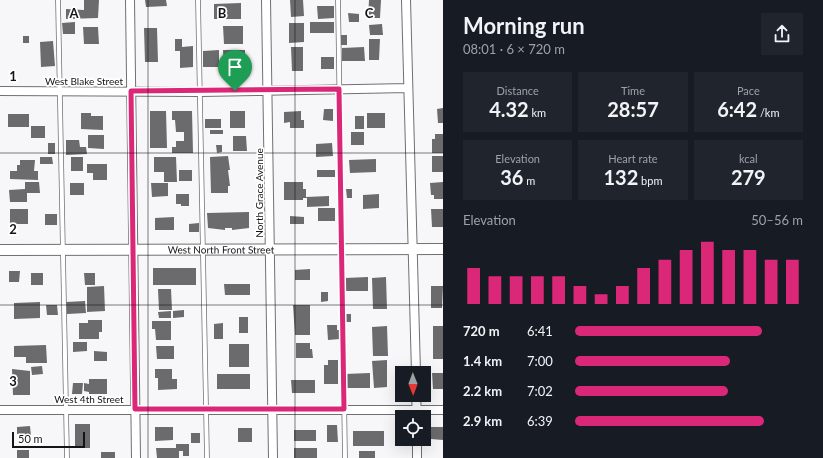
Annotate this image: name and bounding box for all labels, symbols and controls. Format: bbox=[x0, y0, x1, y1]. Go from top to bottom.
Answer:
text: A bbox=[68, 5, 79, 21]
text: B bbox=[218, 5, 227, 21]
text: C bbox=[365, 5, 374, 21]
text: Morning run bbox=[463, 12, 585, 39]
button: share bbox=[761, 13, 803, 55]
text: 08:01 · 6 × 720 m bbox=[463, 41, 565, 57]
pin bbox=[218, 50, 252, 91]
icon: arrive bbox=[224, 56, 246, 78]
text: 1 bbox=[9, 68, 17, 84]
street label: West Blake Street bbox=[45, 75, 124, 87]
text: Distance bbox=[497, 84, 539, 97]
text: Time bbox=[621, 84, 645, 97]
text: Pace bbox=[737, 84, 760, 97]
text: 4.32 bbox=[489, 97, 529, 121]
text: 28:57 bbox=[607, 97, 659, 121]
text: 6:42 bbox=[717, 97, 757, 121]
text: km bbox=[529, 106, 546, 119]
text: /km bbox=[757, 106, 780, 119]
street label: North Grace Avenue bbox=[253, 148, 265, 238]
text: Elevation bbox=[495, 152, 540, 165]
text: Heart rate bbox=[608, 152, 658, 165]
text: kcal bbox=[739, 152, 758, 165]
text: 36 bbox=[500, 165, 523, 189]
text: 132 bbox=[603, 165, 638, 189]
text: 279 bbox=[731, 165, 766, 189]
text: m bbox=[523, 174, 535, 187]
text: bpm bbox=[638, 174, 663, 187]
text: Elevation bbox=[463, 212, 516, 228]
text: 50–56 m bbox=[751, 212, 803, 228]
text: 2 bbox=[9, 221, 17, 237]
street label: West North Front Street bbox=[168, 243, 275, 256]
text: 720 m bbox=[463, 323, 500, 339]
text: 6:41 bbox=[527, 323, 553, 339]
text: 1.4 km bbox=[463, 353, 502, 369]
text: 7:00 bbox=[527, 353, 553, 369]
north arrow bbox=[395, 366, 431, 402]
map controls bbox=[395, 366, 431, 446]
text: 3 bbox=[9, 373, 17, 389]
text: 2.2 km bbox=[463, 383, 502, 399]
text: 7:02 bbox=[527, 383, 553, 399]
street label: West 4th Street bbox=[54, 393, 124, 405]
button: locate bbox=[395, 410, 431, 446]
text: 2.9 km bbox=[463, 413, 502, 429]
text: 6:39 bbox=[527, 413, 553, 429]
scale bar bbox=[12, 430, 85, 449]
text: 50 m bbox=[18, 432, 43, 445]

